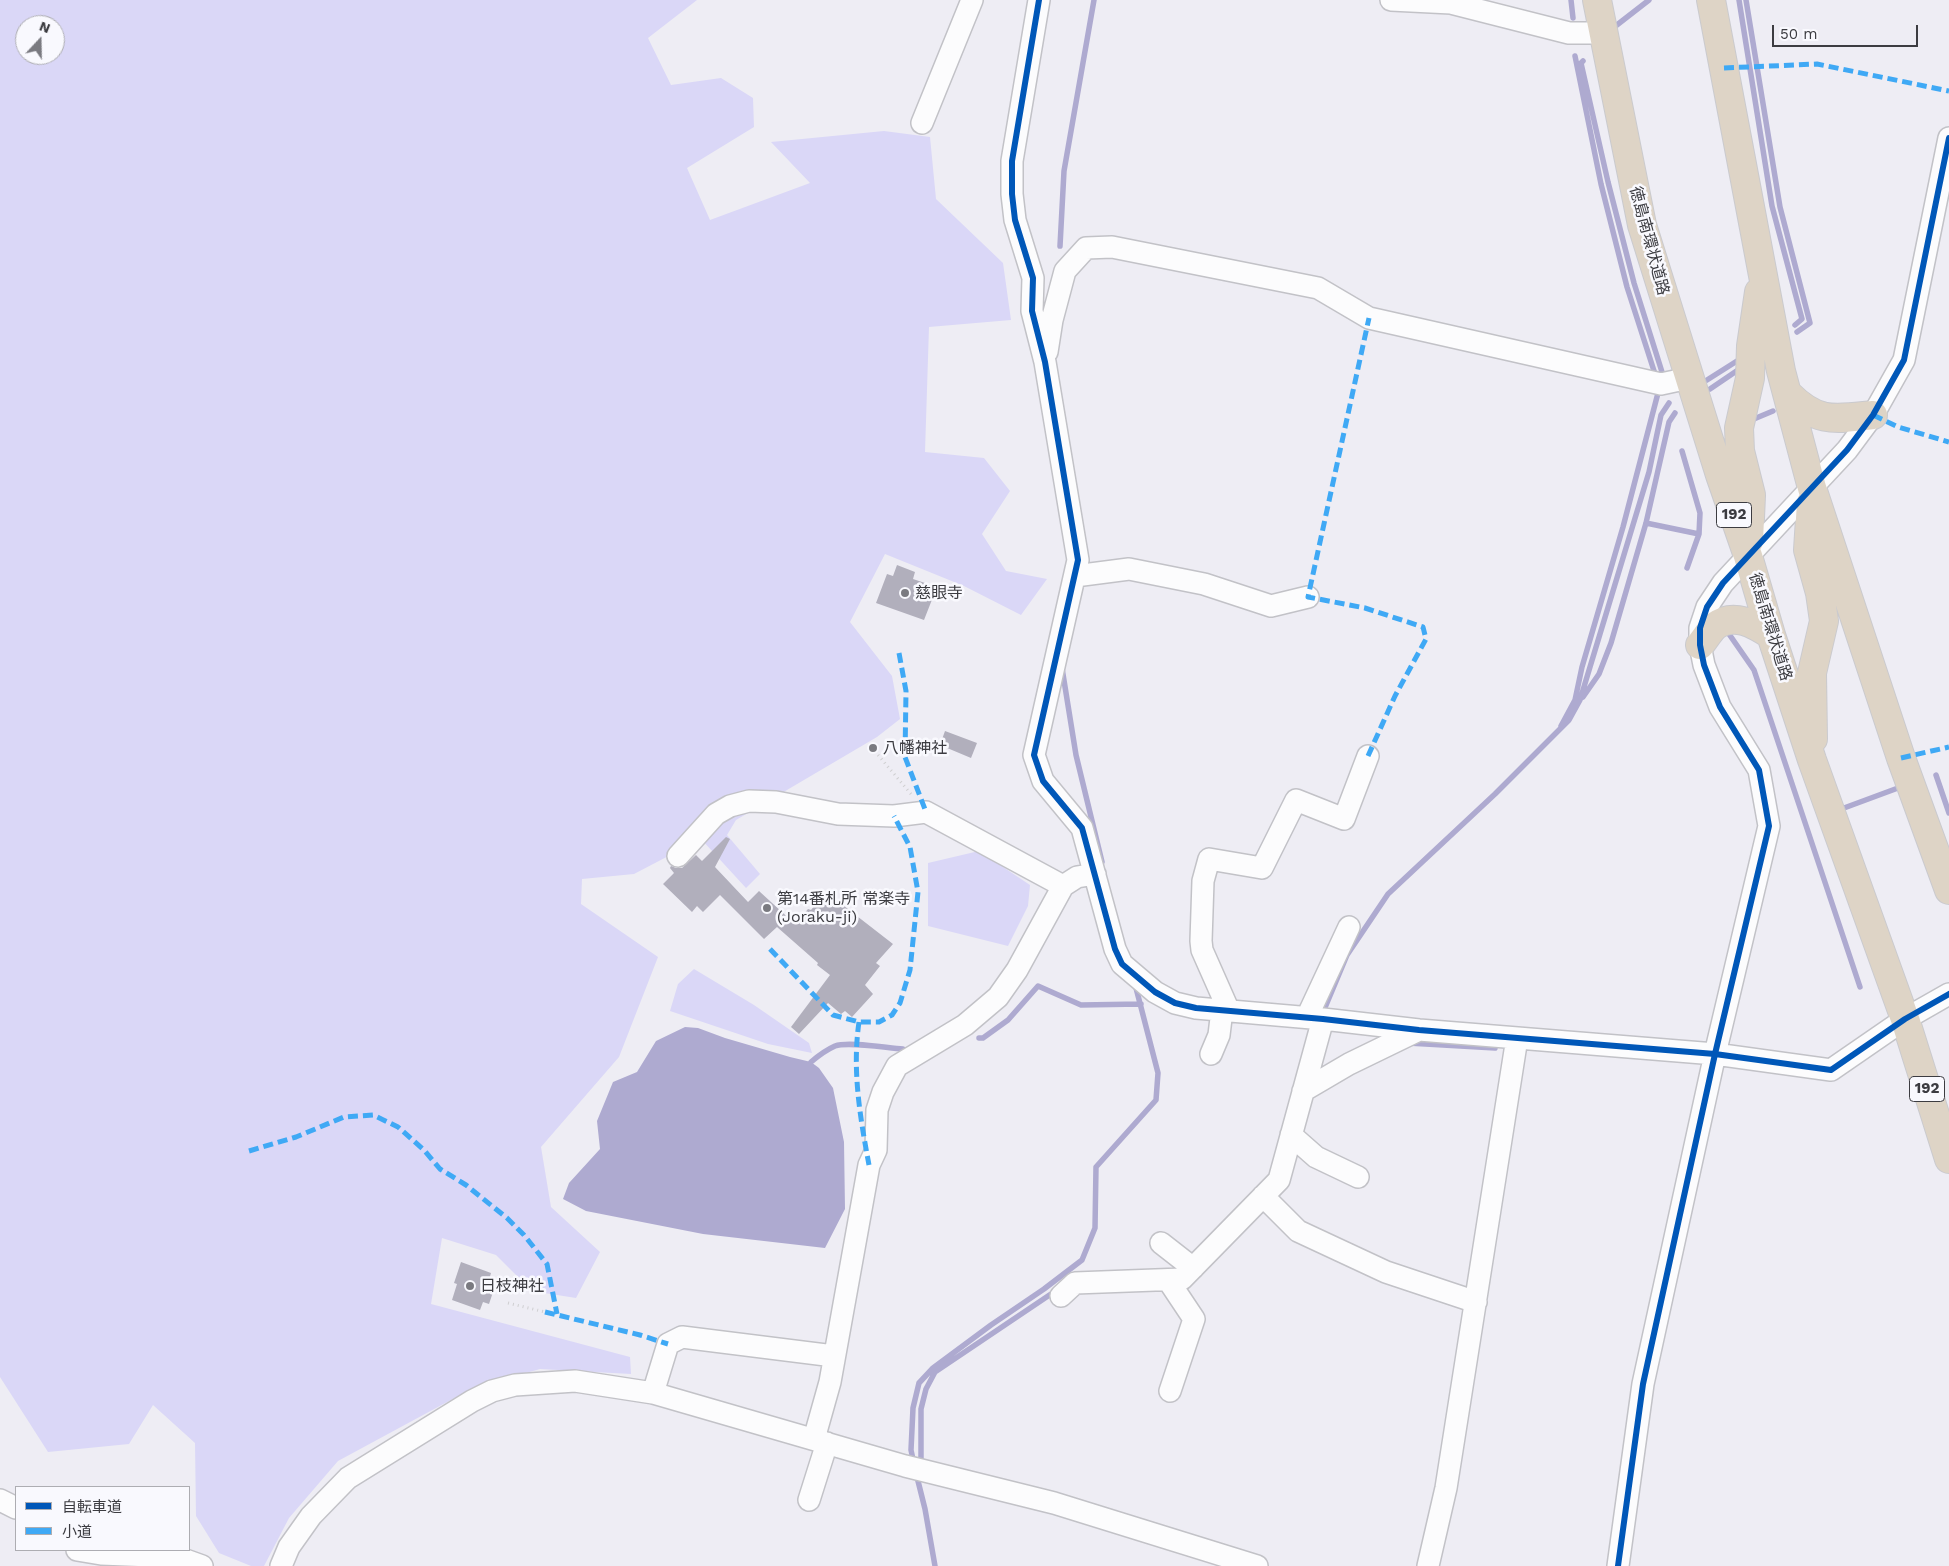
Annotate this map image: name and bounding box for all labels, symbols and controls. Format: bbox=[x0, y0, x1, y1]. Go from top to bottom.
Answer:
north arrow bbox=[15, 15, 65, 65]
scale bar bbox=[1774, 15, 1920, 47]
text: N bbox=[37, 18, 53, 36]
text: 50 m bbox=[1780, 25, 1817, 43]
street label: 徳島南環状道路 bbox=[1625, 184, 1673, 298]
road number: 192 bbox=[1716, 502, 1752, 528]
street label: 徳島南環状道路 bbox=[1744, 571, 1796, 683]
place label: 慈眼寺 bbox=[915, 583, 963, 603]
marker: 慈眼寺 bbox=[899, 587, 911, 599]
place label: 八幡神社 bbox=[883, 738, 947, 758]
marker: 八幡神社 bbox=[867, 742, 879, 754]
place label: 第14番札所 常楽寺 (Joraku-ji) bbox=[777, 889, 910, 927]
marker: 第14番札所 常楽寺 (Joraku-ji) bbox=[761, 902, 773, 914]
road number: 192 bbox=[1910, 1076, 1944, 1102]
place label: 日枝神社 bbox=[480, 1276, 544, 1296]
marker: 日枝神社 bbox=[464, 1280, 476, 1292]
legend bbox=[15, 1486, 190, 1551]
text: 自転車道 bbox=[62, 1498, 122, 1516]
text: 小道 bbox=[62, 1523, 92, 1541]

